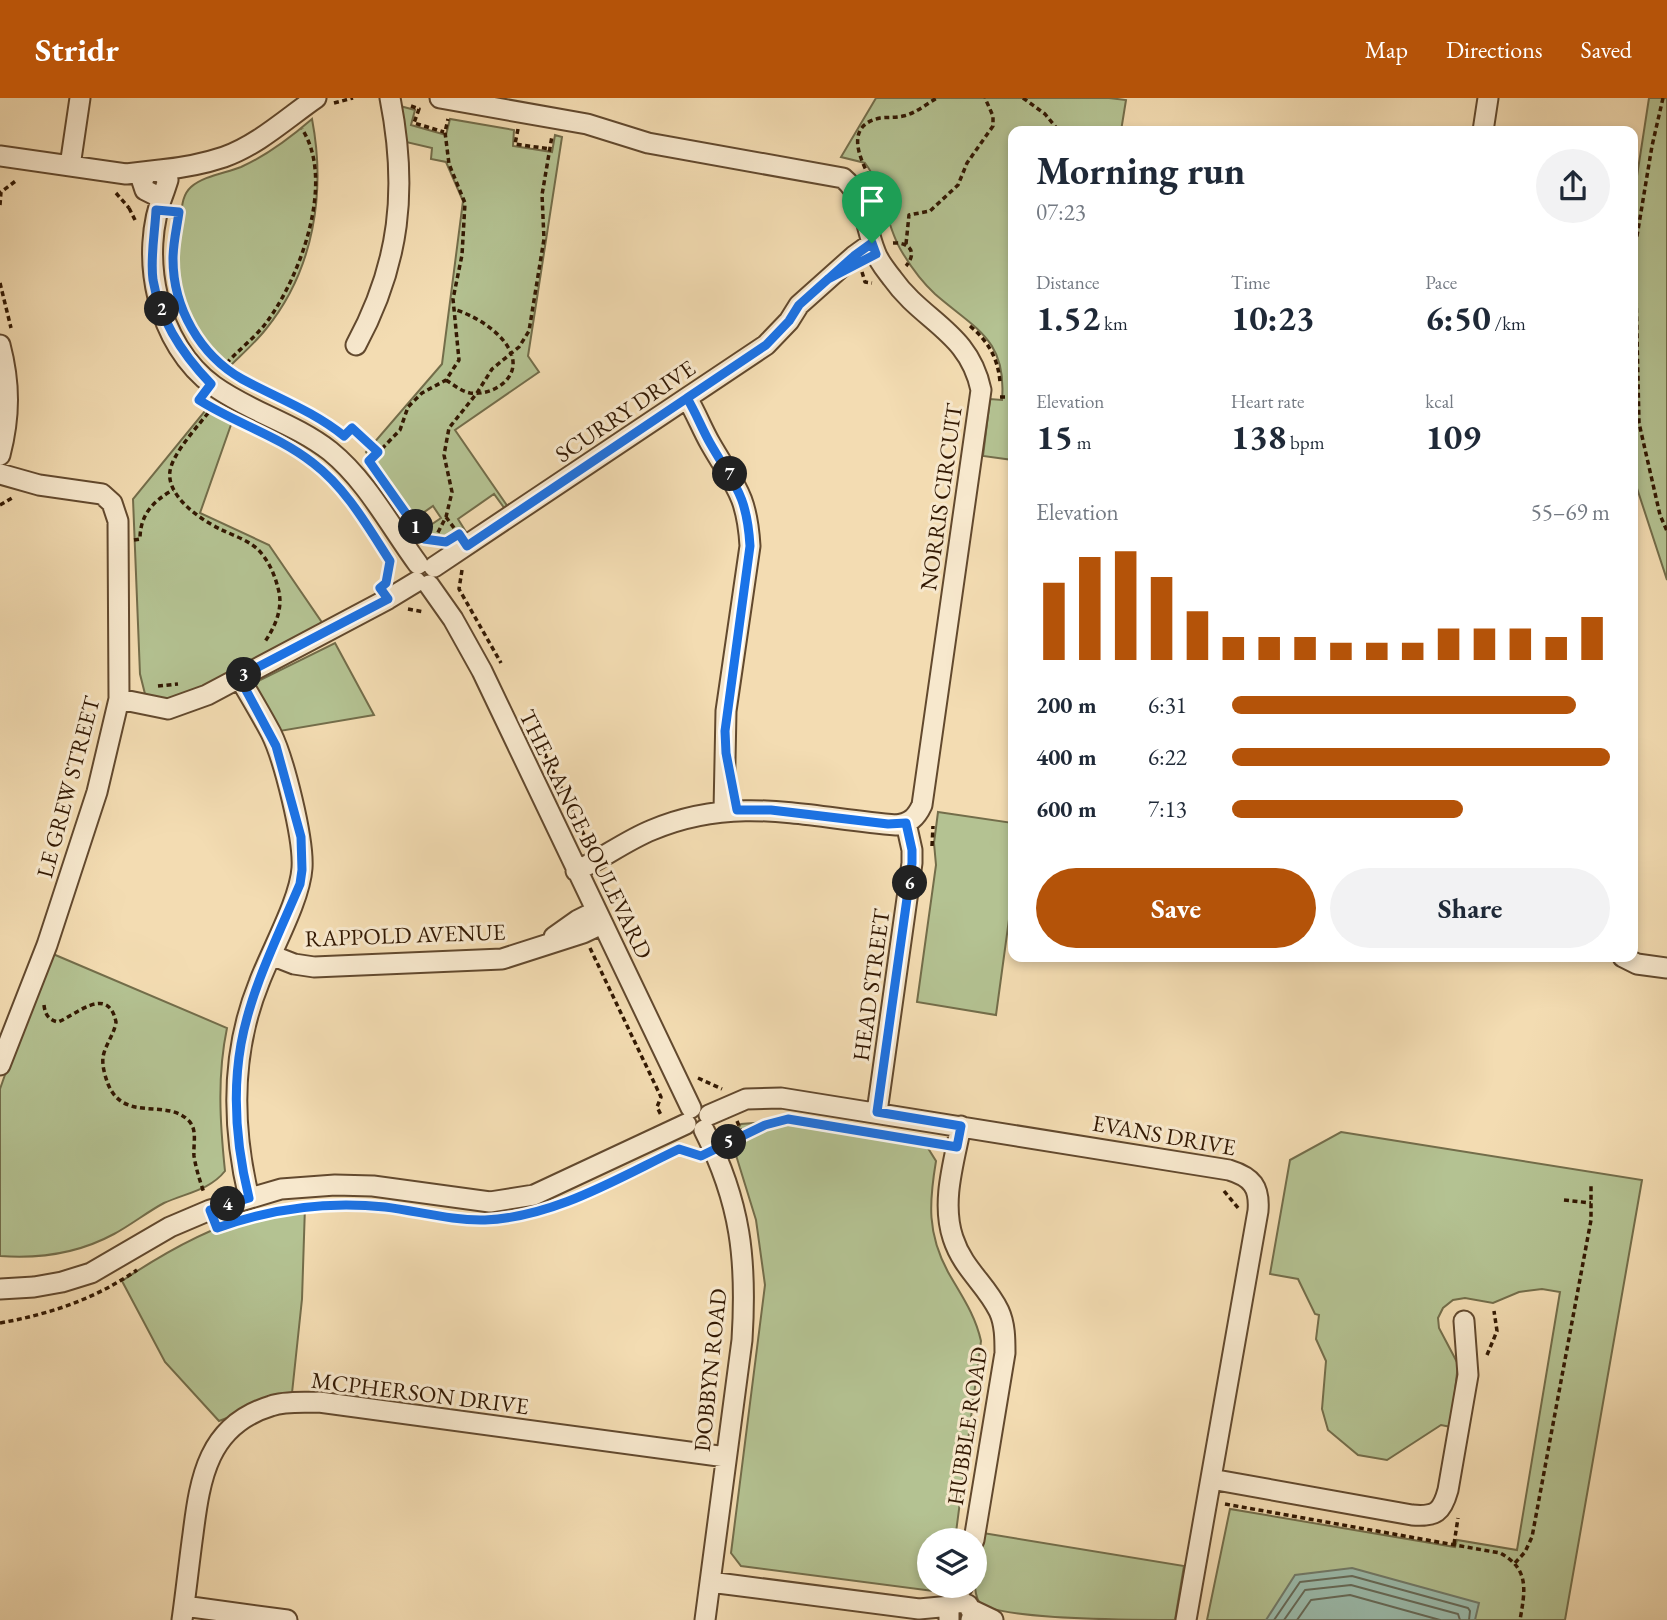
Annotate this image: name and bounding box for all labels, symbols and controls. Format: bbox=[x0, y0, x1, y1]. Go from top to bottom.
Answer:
text: Stridr bbox=[35, 28, 119, 71]
text: Map bbox=[1365, 34, 1408, 65]
text: Directions bbox=[1446, 34, 1543, 65]
text: Saved bbox=[1581, 34, 1632, 65]
text: Morning run bbox=[1036, 146, 1245, 195]
button: share bbox=[1536, 149, 1610, 223]
pin bbox=[842, 171, 902, 243]
icon: arrive bbox=[853, 182, 891, 220]
text: 07:23 bbox=[1036, 197, 1086, 227]
text: Distance bbox=[1036, 270, 1099, 295]
text: Time bbox=[1231, 270, 1270, 295]
text: Pace bbox=[1425, 270, 1457, 295]
pin: 2 bbox=[144, 292, 180, 326]
text: 1.52 bbox=[1036, 295, 1100, 340]
text: 10:23 bbox=[1231, 295, 1315, 340]
text: 6:50 bbox=[1425, 295, 1491, 340]
text: 2 bbox=[156, 296, 167, 321]
text: km bbox=[1100, 311, 1128, 336]
text: /km bbox=[1491, 311, 1526, 336]
street label: SCURRY DRIVE bbox=[549, 353, 701, 469]
text: Elevation bbox=[1036, 389, 1104, 414]
text: Heart rate bbox=[1231, 389, 1304, 414]
text: kcal bbox=[1425, 389, 1454, 414]
street label: NORRIS CIRCUIT bbox=[913, 401, 969, 593]
text: 15 bbox=[1036, 414, 1073, 459]
text: 138 bbox=[1231, 414, 1286, 459]
text: 109 bbox=[1425, 414, 1481, 459]
text: m bbox=[1073, 430, 1092, 455]
text: bpm bbox=[1286, 430, 1324, 455]
pin: 7 bbox=[712, 456, 748, 492]
text: 7 bbox=[724, 461, 735, 486]
text: Elevation bbox=[1036, 497, 1119, 527]
text: 55–69 m bbox=[1531, 497, 1610, 527]
pin: 1 bbox=[398, 510, 434, 544]
text: 1 bbox=[410, 514, 421, 539]
pin: 3 bbox=[226, 658, 262, 692]
text: 3 bbox=[238, 662, 249, 687]
text: 200 m bbox=[1036, 690, 1097, 720]
text: 6:31 bbox=[1148, 690, 1187, 720]
street label: LE GREW STREET bbox=[29, 692, 107, 881]
street label: THE RANGE BOULEVARD bbox=[512, 704, 660, 964]
text: 400 m bbox=[1036, 742, 1097, 772]
text: 6:22 bbox=[1148, 742, 1187, 772]
text: 600 m bbox=[1036, 794, 1097, 824]
text: 7:13 bbox=[1148, 794, 1187, 824]
pin: 6 bbox=[892, 866, 928, 900]
button: Save bbox=[1036, 868, 1316, 948]
button: Share bbox=[1330, 868, 1610, 948]
text: 6 bbox=[904, 870, 915, 895]
street label: HEAD STREET bbox=[845, 906, 897, 1063]
street label: RAPPOLD AVENUE bbox=[304, 917, 506, 953]
street label: EVANS DRIVE bbox=[1090, 1108, 1238, 1162]
pin: 5 bbox=[712, 1124, 746, 1160]
text: 5 bbox=[723, 1129, 734, 1154]
pin: 4 bbox=[210, 1186, 246, 1222]
text: 4 bbox=[222, 1191, 233, 1216]
street label: DOBBYN ROAD bbox=[687, 1287, 733, 1453]
street label: HUBBLE ROAD bbox=[940, 1345, 994, 1507]
street label: MCPHERSON DRIVE bbox=[310, 1365, 530, 1421]
map controls bbox=[917, 1528, 987, 1598]
button: layers bbox=[917, 1528, 987, 1598]

